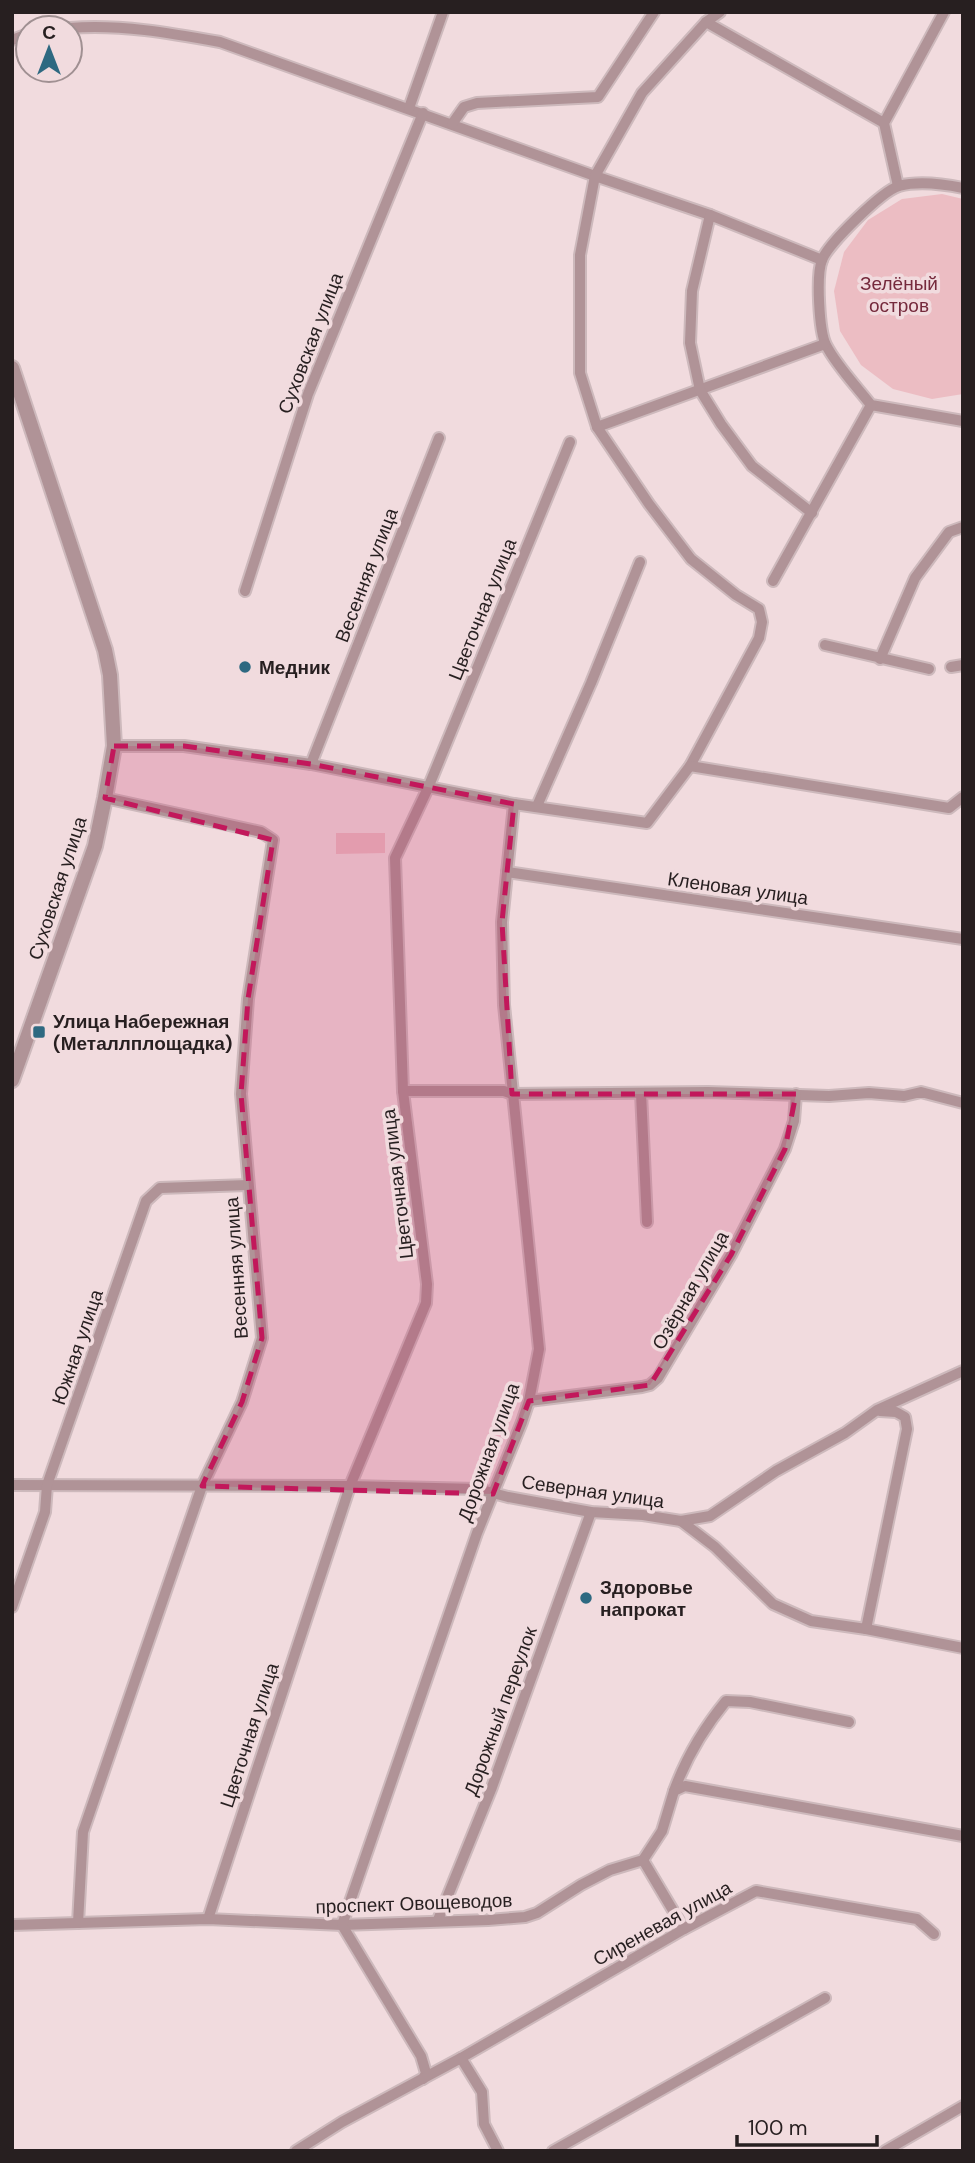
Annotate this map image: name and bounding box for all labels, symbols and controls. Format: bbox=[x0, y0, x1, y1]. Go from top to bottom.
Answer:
north arrow bbox=[14, 14, 84, 84]
text: С bbox=[42, 20, 56, 45]
street label: Суховская улица bbox=[272, 269, 349, 417]
park label: Зелёный остров bbox=[860, 271, 938, 318]
street label: Весенняя улица bbox=[329, 504, 404, 646]
street label: Цветочная улица bbox=[443, 534, 523, 684]
place label: Медник bbox=[259, 655, 331, 680]
marker: Медник bbox=[237, 659, 253, 675]
street label: Суховская улица bbox=[23, 813, 93, 963]
street label: Кленовая улица bbox=[666, 866, 810, 911]
place label: Улица Набережная (Металлплощадка) bbox=[53, 1009, 232, 1056]
marker: Улица Набережная (Металлплощадка) bbox=[31, 1024, 47, 1040]
street label: Цветочная улица bbox=[376, 1107, 419, 1260]
street label: Весенняя улица bbox=[219, 1196, 254, 1340]
street label: Озёрная улица bbox=[646, 1226, 735, 1354]
street label: Южная улица bbox=[46, 1286, 109, 1408]
street label: Дорожная улица bbox=[452, 1379, 525, 1525]
street label: Северная улица bbox=[520, 1469, 666, 1514]
place label: Здоровье напрокат bbox=[600, 1575, 693, 1622]
marker: Здоровье напрокат bbox=[578, 1590, 594, 1606]
street label: Дорожный переулок bbox=[458, 1623, 543, 1799]
street label: Цветочная улица bbox=[214, 1659, 285, 1811]
street label: Сиреневая улица bbox=[589, 1875, 736, 1972]
street label: проспект Овощеводов bbox=[315, 1888, 513, 1919]
scale bar bbox=[737, 2104, 877, 2148]
text: 100 m bbox=[748, 2114, 808, 2142]

